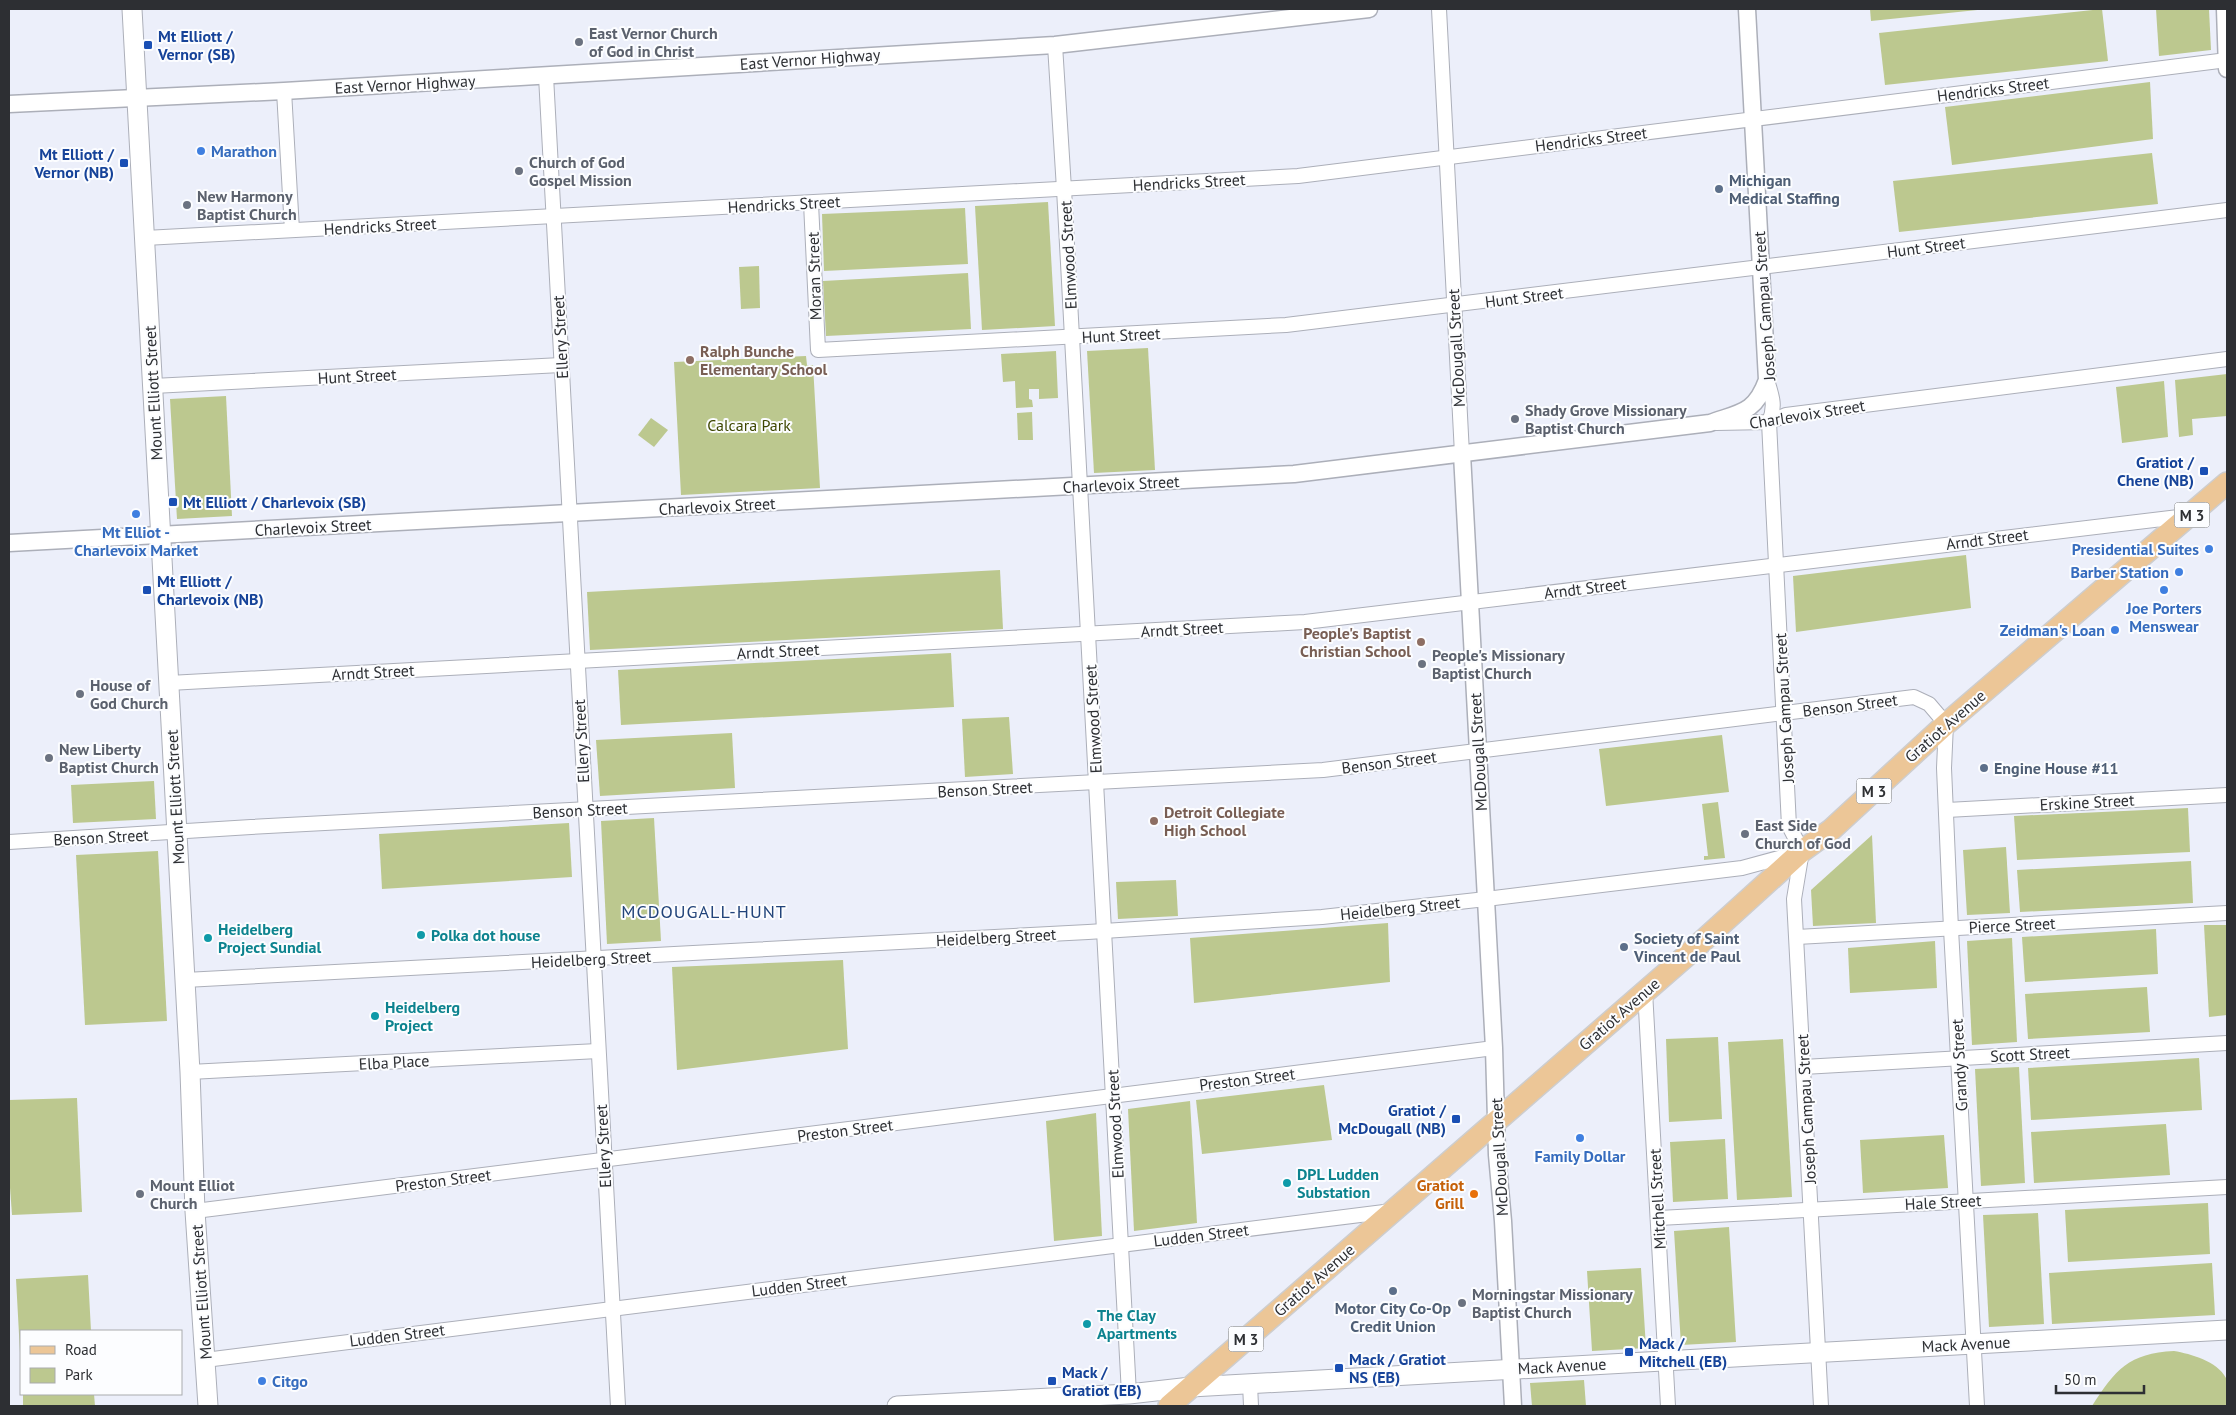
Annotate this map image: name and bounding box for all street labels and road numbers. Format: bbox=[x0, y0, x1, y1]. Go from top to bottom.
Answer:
street label: East Vernor Highway bbox=[739, 44, 881, 74]
street label: East Vernor Highway bbox=[334, 70, 476, 98]
street label: Hendricks Street bbox=[1936, 72, 2051, 106]
street label: Hendricks Street bbox=[1534, 122, 1649, 156]
street label: Hendricks Street bbox=[1132, 169, 1246, 195]
street label: Hendricks Street bbox=[727, 191, 841, 217]
street label: Elmwood Street bbox=[1055, 200, 1081, 310]
street label: Hendricks Street bbox=[323, 213, 437, 239]
street label: Joseph Campau Street bbox=[1749, 230, 1779, 382]
street label: Moran Street bbox=[802, 231, 826, 321]
street label: Hunt Street bbox=[1886, 232, 1967, 262]
street label: Hunt Street bbox=[1484, 282, 1565, 312]
street label: McDougall Street bbox=[1443, 288, 1469, 408]
street label: Ellery Street bbox=[548, 294, 572, 379]
street label: Hunt Street bbox=[1081, 323, 1161, 347]
street label: Mount Elliott Street bbox=[139, 324, 167, 461]
street label: Hunt Street bbox=[317, 364, 397, 388]
street label: Charlevoix Street bbox=[1748, 395, 1867, 433]
street label: Charlevoix Street bbox=[1062, 471, 1181, 497]
street label: Charlevoix Street bbox=[658, 493, 777, 519]
road number: M 3 bbox=[2174, 502, 2210, 528]
street label: Charlevoix Street bbox=[254, 514, 373, 540]
street label: Arndt Street bbox=[1945, 524, 2030, 554]
street label: Arndt Street bbox=[1543, 573, 1628, 603]
street label: Arndt Street bbox=[1140, 617, 1224, 641]
street label: Joseph Campau Street bbox=[1770, 632, 1798, 784]
street label: Arndt Street bbox=[736, 639, 820, 663]
street label: Arndt Street bbox=[331, 660, 415, 684]
street label: Elmwood Street bbox=[1080, 664, 1106, 774]
street label: Gratiot Avenue bbox=[1900, 685, 1990, 767]
street label: Benson Street bbox=[1801, 689, 1899, 721]
street label: McDougall Street bbox=[1465, 692, 1491, 812]
street label: Ellery Street bbox=[569, 698, 593, 783]
street label: Mount Elliott Street bbox=[161, 728, 189, 865]
street label: Benson Street bbox=[1340, 746, 1438, 778]
street label: Benson Street bbox=[937, 776, 1034, 801]
road number: M 3 bbox=[1856, 778, 1892, 804]
street label: Erskine Street bbox=[2039, 790, 2135, 814]
street label: Benson Street bbox=[532, 797, 629, 822]
street label: Benson Street bbox=[53, 824, 150, 849]
street label: Heidelberg Street bbox=[1339, 892, 1462, 924]
street label: Pierce Street bbox=[1968, 913, 2056, 937]
street label: Heidelberg Street bbox=[935, 924, 1057, 950]
street label: Heidelberg Street bbox=[530, 946, 652, 972]
street label: Gratiot Avenue bbox=[1574, 973, 1664, 1055]
street label: Grandy Street bbox=[1947, 1018, 1971, 1112]
street label: Joseph Campau Street bbox=[1792, 1033, 1820, 1185]
street label: Scott Street bbox=[1990, 1042, 2071, 1066]
street label: Elba Place bbox=[358, 1050, 430, 1074]
street label: Preston Street bbox=[1198, 1063, 1297, 1095]
street label: Elmwood Street bbox=[1102, 1069, 1128, 1179]
street label: McDougall Street bbox=[1486, 1097, 1512, 1217]
street label: Ellery Street bbox=[591, 1103, 615, 1188]
street label: Preston Street bbox=[796, 1114, 895, 1146]
street label: Mitchell Street bbox=[1644, 1148, 1670, 1250]
street label: Preston Street bbox=[394, 1164, 493, 1196]
street label: Hale Street bbox=[1904, 1190, 1982, 1214]
street label: Ludden Street bbox=[1152, 1219, 1250, 1251]
street label: Mount Elliott Street bbox=[186, 1223, 216, 1360]
street label: Gratiot Avenue bbox=[1269, 1239, 1359, 1321]
street label: Ludden Street bbox=[750, 1269, 848, 1301]
street label: Ludden Street bbox=[348, 1319, 446, 1351]
road number: M 3 bbox=[1228, 1326, 1264, 1352]
street label: Mack Avenue bbox=[1921, 1332, 2011, 1356]
street label: Mack Avenue bbox=[1517, 1354, 1607, 1378]

